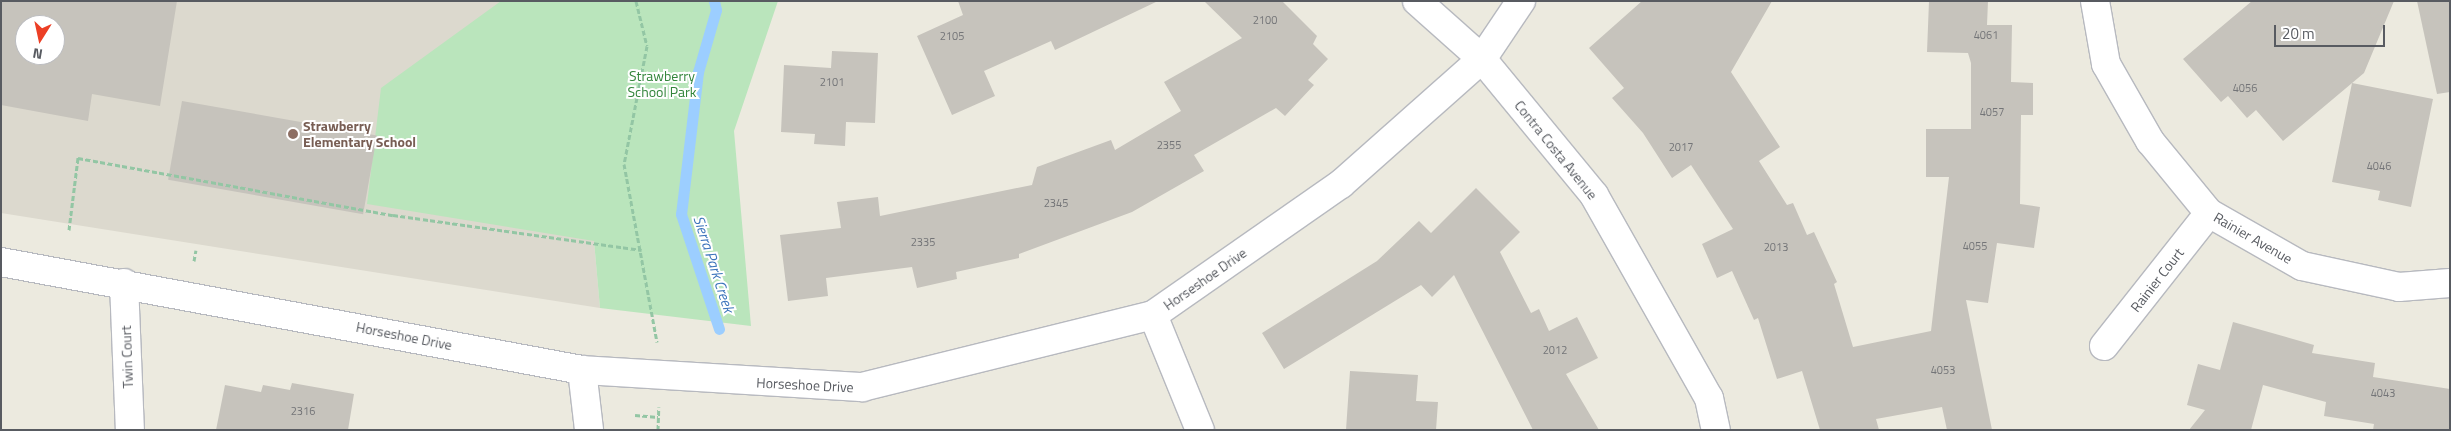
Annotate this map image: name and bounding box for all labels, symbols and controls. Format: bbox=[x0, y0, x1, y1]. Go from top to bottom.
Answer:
house number: 2100 bbox=[1253, 13, 1277, 27]
north arrow bbox=[15, 15, 65, 65]
scale bar bbox=[2276, 15, 2387, 47]
text: 20 m bbox=[2282, 22, 2315, 45]
house number: 4061 bbox=[1974, 28, 1998, 42]
house number: 2105 bbox=[940, 29, 964, 43]
text: N bbox=[31, 43, 44, 65]
park label: Strawberry School Park bbox=[627, 68, 697, 100]
house number: 2101 bbox=[820, 75, 844, 89]
house number: 4056 bbox=[2233, 81, 2257, 95]
street label: Contra Costa Avenue bbox=[1511, 97, 1601, 203]
house number: 4057 bbox=[1980, 105, 2004, 119]
place label: Strawberry Elementary School bbox=[303, 118, 416, 150]
marker: Strawberry Elementary School bbox=[287, 128, 299, 140]
house number: 2355 bbox=[1157, 138, 1181, 152]
house number: 2017 bbox=[1669, 140, 1693, 154]
house number: 4046 bbox=[2367, 159, 2391, 173]
house number: 2345 bbox=[1044, 196, 1068, 210]
street label: Rainier Avenue bbox=[2211, 209, 2295, 267]
water label: Sierra Park Creek bbox=[690, 213, 738, 315]
house number: 2335 bbox=[911, 235, 935, 249]
house number: 4055 bbox=[1963, 239, 1987, 253]
house number: 2013 bbox=[1764, 240, 1788, 254]
street label: Horseshoe Drive bbox=[1160, 244, 1250, 314]
street label: Rainier Court bbox=[2127, 245, 2187, 315]
street label: Horseshoe Drive bbox=[355, 318, 453, 354]
street label: Twin Court bbox=[118, 325, 136, 389]
house number: 2012 bbox=[1543, 343, 1567, 357]
house number: 4053 bbox=[1931, 363, 1955, 377]
street label: Horseshoe Drive bbox=[756, 374, 854, 396]
house number: 4043 bbox=[2371, 386, 2395, 400]
house number: 2316 bbox=[291, 404, 315, 418]

